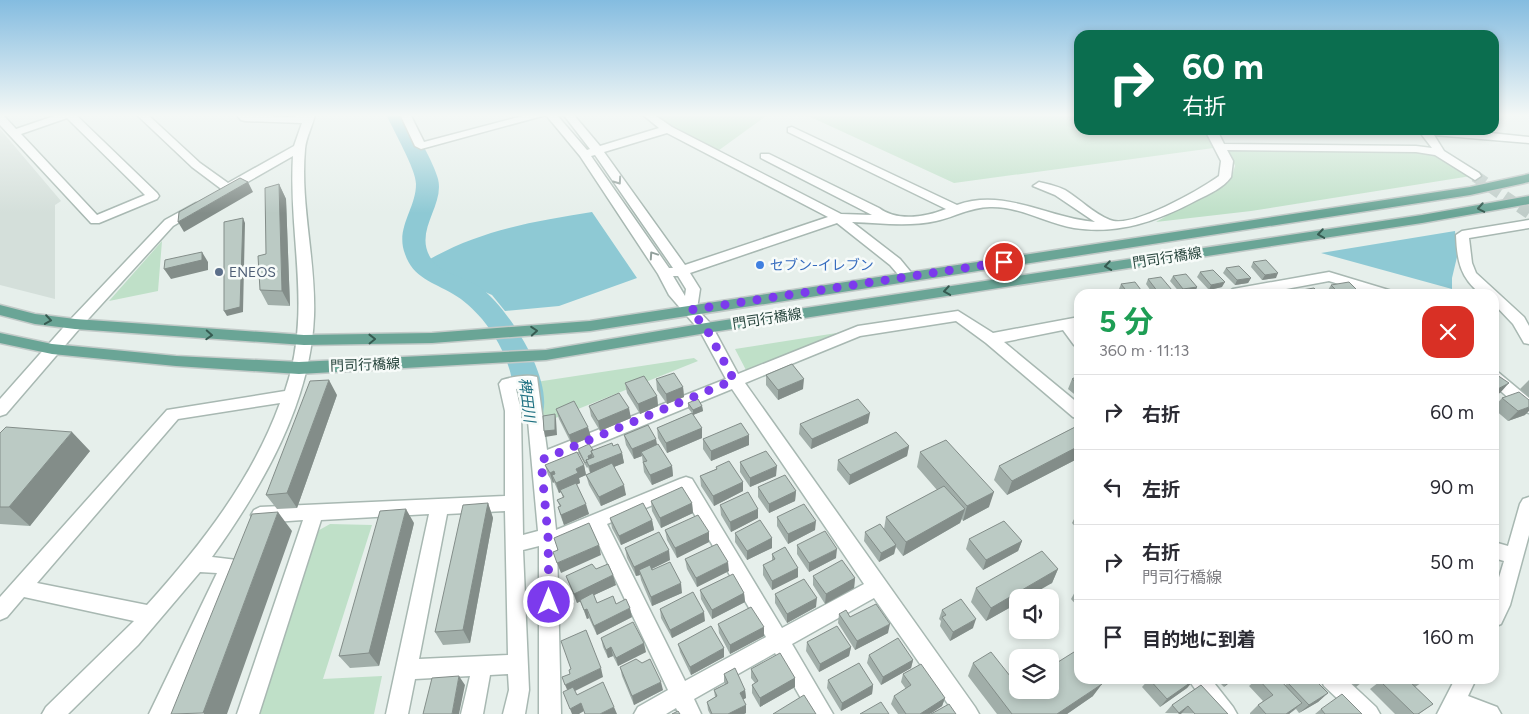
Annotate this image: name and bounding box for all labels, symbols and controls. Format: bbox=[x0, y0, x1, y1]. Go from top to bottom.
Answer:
text: 60 m bbox=[1182, 46, 1264, 88]
icon: right bbox=[1099, 50, 1164, 115]
text: 右折 bbox=[1182, 93, 1226, 120]
one-way arrow bbox=[612, 175, 621, 184]
one-way arrow bbox=[1477, 203, 1485, 213]
one-way arrow bbox=[1316, 229, 1325, 239]
pin bbox=[983, 241, 1025, 283]
street label: 門司行橋線 bbox=[1131, 244, 1203, 272]
icon: arrive bbox=[990, 248, 1018, 276]
one-way arrow bbox=[650, 252, 659, 261]
place label: セブン-イレブン bbox=[770, 257, 874, 274]
marker: セブン-イレブン bbox=[754, 259, 766, 271]
one-way arrow bbox=[1104, 261, 1112, 271]
place label: ENEOS bbox=[229, 264, 276, 281]
marker: ENEOS bbox=[213, 266, 225, 278]
one-way arrow bbox=[943, 286, 952, 296]
text: 5 分 bbox=[1099, 303, 1154, 340]
street label: 門司行橋線 bbox=[731, 305, 803, 333]
button: close bbox=[1422, 306, 1474, 358]
one-way arrow bbox=[43, 315, 52, 325]
one-way arrow bbox=[530, 325, 538, 336]
one-way arrow bbox=[206, 329, 214, 340]
one-way arrow bbox=[368, 334, 376, 344]
text: 360 m · 11:13 bbox=[1099, 341, 1189, 360]
street label: 門司行橋線 bbox=[330, 355, 400, 375]
water label: 稗田川 bbox=[515, 377, 539, 425]
icon: right bbox=[1099, 398, 1127, 426]
text: 60 m bbox=[1430, 401, 1474, 424]
text: 右折 bbox=[1142, 403, 1180, 426]
icon: left bbox=[1099, 473, 1127, 501]
text: 90 m bbox=[1430, 476, 1474, 499]
text: 左折 bbox=[1142, 478, 1180, 501]
text: 右折 bbox=[1142, 541, 1180, 564]
icon: right bbox=[1099, 548, 1127, 576]
text: 50 m bbox=[1430, 551, 1474, 574]
text: 門司行橋線 bbox=[1142, 568, 1222, 587]
position arrow bbox=[522, 575, 574, 627]
map controls bbox=[1009, 589, 1059, 699]
button: sound bbox=[1009, 589, 1059, 639]
icon: arrive bbox=[1099, 623, 1127, 651]
text: 160 m bbox=[1422, 626, 1474, 649]
text: 目的地に到着 bbox=[1142, 628, 1256, 651]
button: layers bbox=[1009, 649, 1059, 699]

